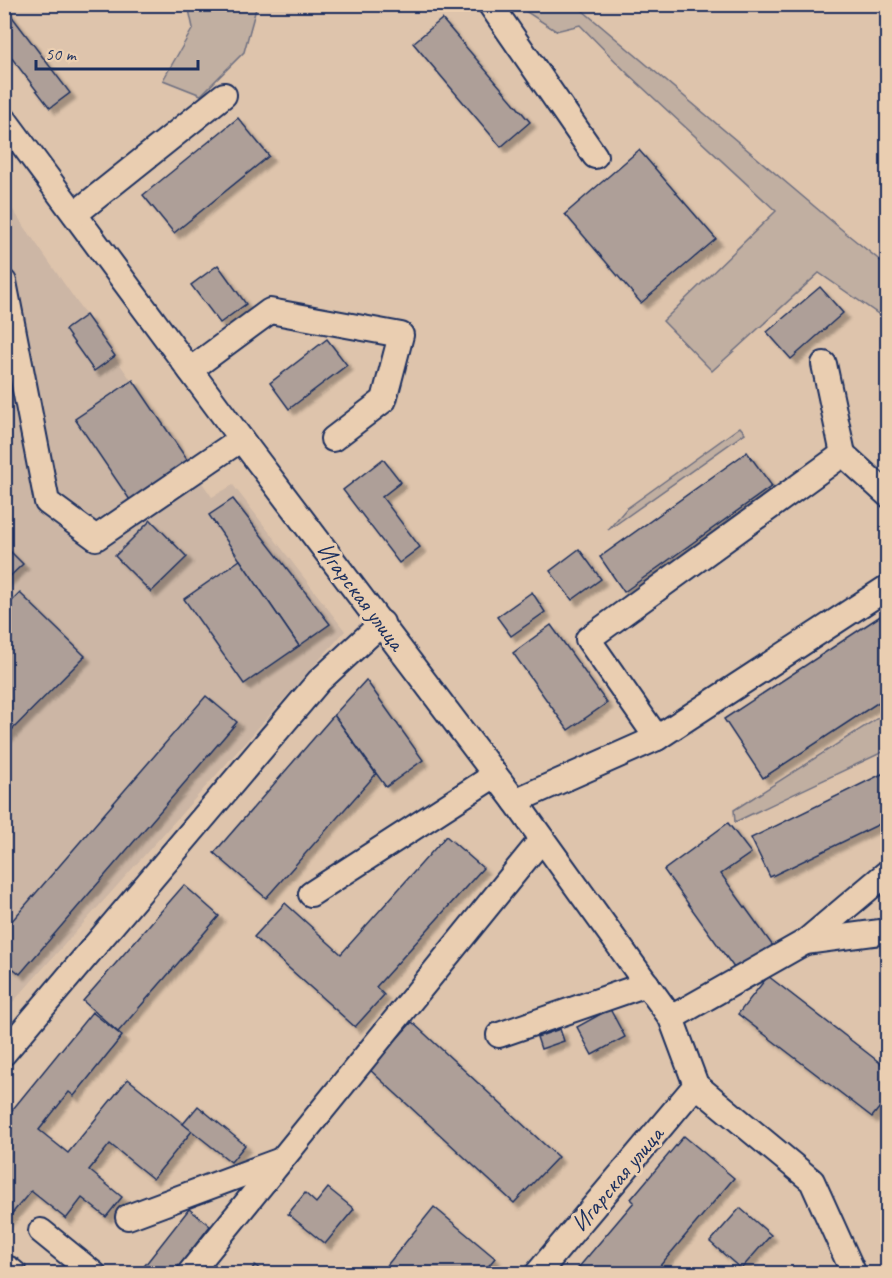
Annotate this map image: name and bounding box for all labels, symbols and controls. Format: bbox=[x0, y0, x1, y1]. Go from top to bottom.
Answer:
scale bar bbox=[36, 33, 198, 71]
text: 50 m bbox=[45, 43, 78, 65]
street label: Игарская улица bbox=[310, 536, 413, 658]
street label: Игарская улица bbox=[564, 1119, 671, 1238]

